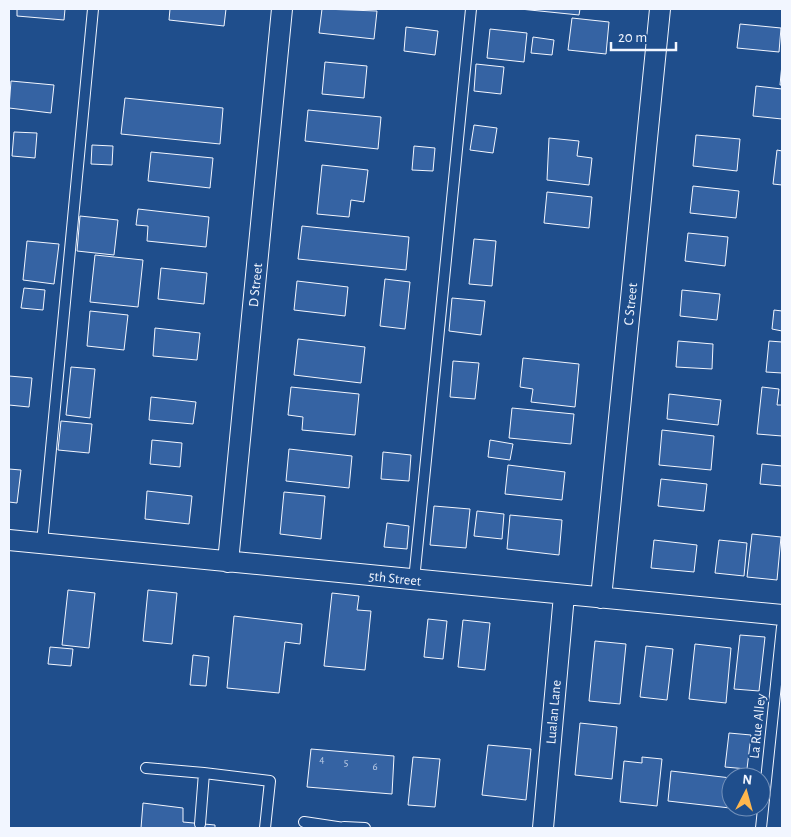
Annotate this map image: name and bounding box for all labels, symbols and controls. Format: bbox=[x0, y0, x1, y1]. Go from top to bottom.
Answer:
scale bar bbox=[611, 20, 676, 52]
text: 20 m bbox=[618, 30, 647, 45]
street label: D Street bbox=[247, 262, 265, 308]
street label: C Street bbox=[622, 282, 640, 326]
street label: 5th Street bbox=[368, 569, 422, 589]
street label: Lualan Lane bbox=[544, 679, 564, 745]
street label: La Rue Alley bbox=[748, 693, 768, 759]
house number: 4 bbox=[319, 754, 325, 765]
house number: 5 bbox=[344, 757, 349, 768]
house number: 6 bbox=[372, 761, 378, 772]
north arrow bbox=[721, 767, 771, 817]
text: N bbox=[742, 773, 753, 788]

